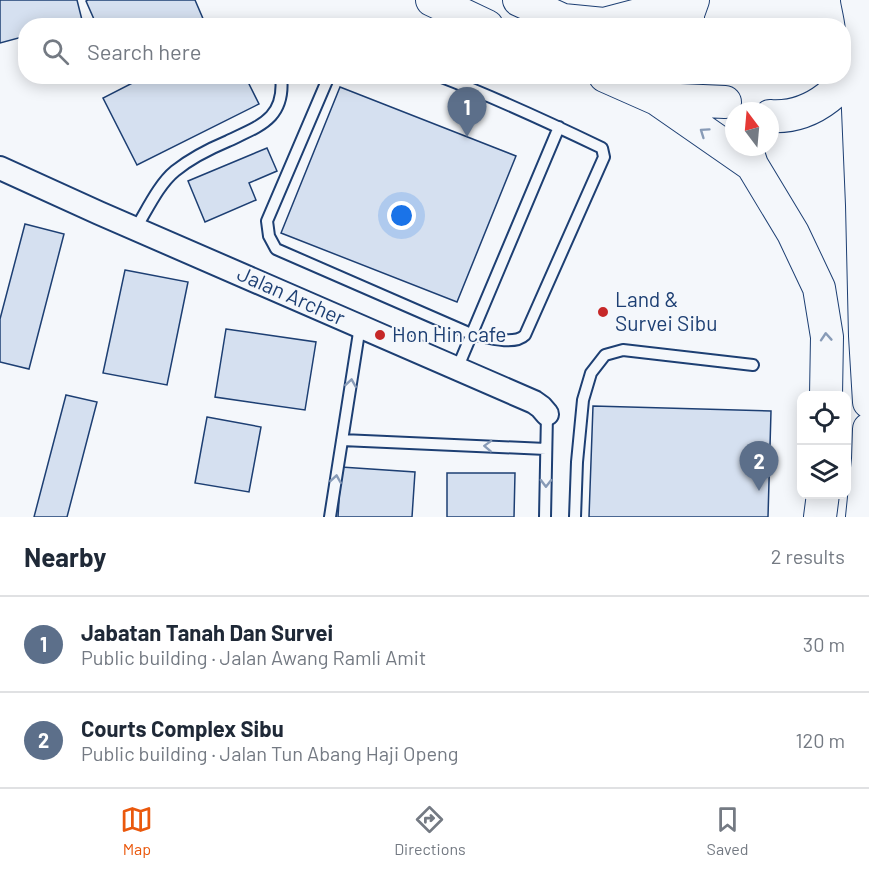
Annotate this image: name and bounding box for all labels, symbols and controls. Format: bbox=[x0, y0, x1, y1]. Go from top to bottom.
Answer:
search box bbox=[18, 18, 851, 84]
icon: search bbox=[39, 35, 72, 68]
text: Search here bbox=[87, 38, 201, 64]
pin: 1 bbox=[448, 88, 486, 137]
north arrow bbox=[725, 102, 779, 156]
one-way arrow bbox=[700, 128, 711, 139]
your location bbox=[387, 201, 416, 230]
street label: Jalan Archer bbox=[234, 260, 350, 330]
place label: Land & Survei Sibu bbox=[615, 286, 717, 335]
marker: Land & Survei Sibu bbox=[596, 305, 610, 319]
place label: Hon Hin cafe bbox=[392, 321, 507, 346]
marker: Hon Hin cafe bbox=[373, 328, 387, 342]
one-way arrow bbox=[820, 333, 833, 342]
one-way arrow bbox=[344, 379, 357, 389]
map controls bbox=[797, 391, 851, 499]
button: locate bbox=[797, 391, 851, 445]
one-way arrow bbox=[484, 440, 493, 453]
pin: 2 bbox=[740, 442, 778, 491]
button: layers bbox=[797, 445, 851, 499]
one-way arrow bbox=[330, 474, 342, 483]
one-way arrow bbox=[540, 478, 552, 487]
text: Nearby bbox=[24, 541, 106, 572]
text: 2 results bbox=[771, 544, 845, 568]
text: Jabatan Tanah Dan Survei bbox=[81, 619, 333, 645]
text: 1 bbox=[40, 632, 47, 656]
text: 30 m bbox=[803, 632, 845, 656]
text: Public building · Jalan Awang Ramli Amit bbox=[81, 645, 426, 669]
text: Courts Complex Sibu bbox=[81, 715, 284, 741]
text: 2 bbox=[38, 728, 49, 752]
text: 120 m bbox=[795, 728, 845, 752]
text: Public building · Jalan Tun Abang Haji Openg bbox=[81, 741, 459, 765]
tab: Map bbox=[120, 803, 153, 858]
tab: Directions bbox=[394, 803, 466, 858]
tab: Saved bbox=[707, 803, 749, 858]

